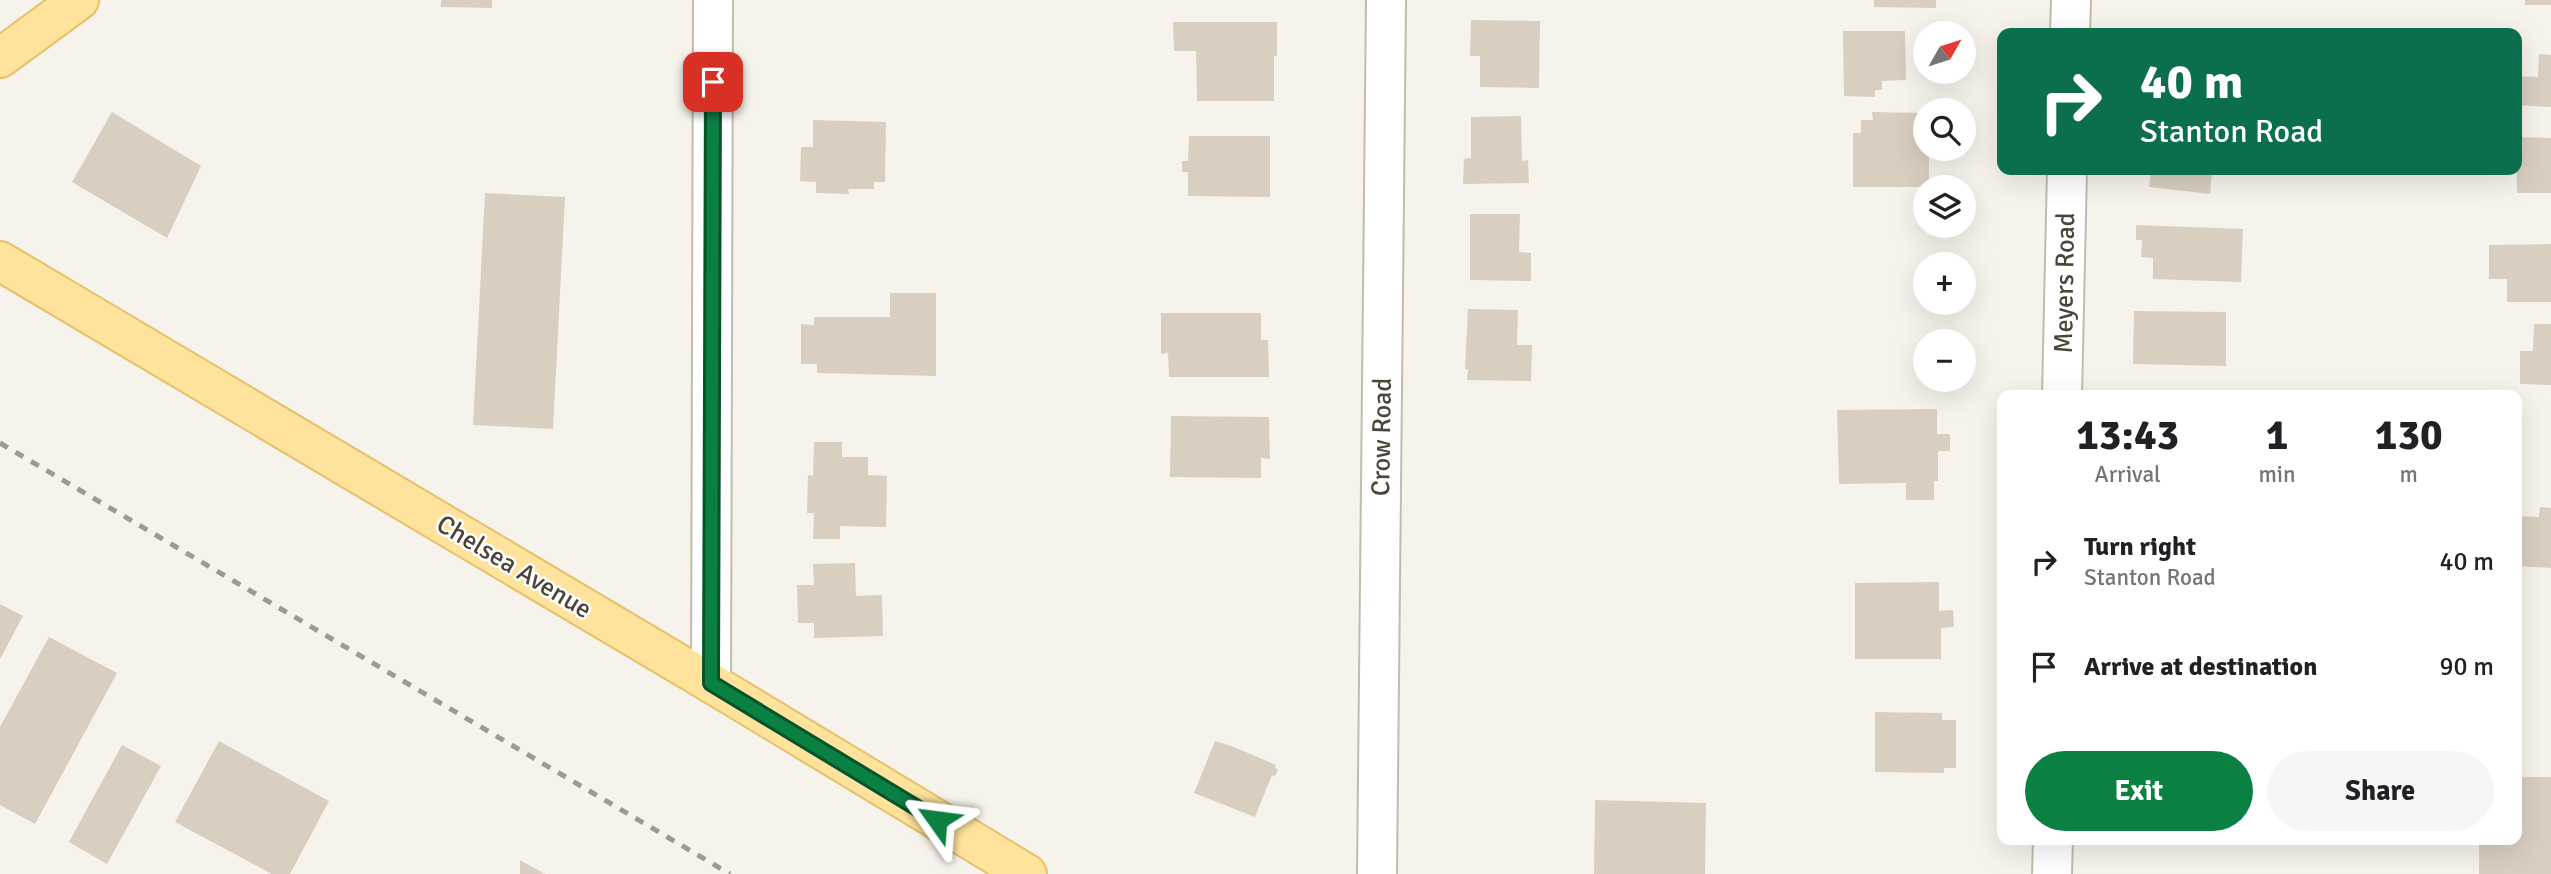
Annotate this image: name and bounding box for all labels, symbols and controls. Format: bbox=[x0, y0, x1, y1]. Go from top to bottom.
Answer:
north arrow bbox=[1913, 21, 1976, 84]
map controls bbox=[1913, 21, 1976, 392]
pin bbox=[683, 52, 743, 112]
text: 40 m bbox=[2140, 52, 2243, 112]
icon: right bbox=[2025, 56, 2116, 147]
icon: arrive bbox=[694, 63, 732, 101]
button: search bbox=[1913, 98, 1976, 161]
text: Stanton Road bbox=[2140, 112, 2323, 151]
button: layers bbox=[1913, 175, 1976, 238]
street label: Meyers Road bbox=[2048, 212, 2082, 354]
button: + bbox=[1913, 252, 1976, 315]
button: − bbox=[1913, 329, 1976, 392]
street label: Crow Road bbox=[1365, 378, 1399, 496]
text: 13:43 bbox=[2076, 410, 2179, 461]
text: 1 bbox=[2266, 410, 2288, 461]
text: 130 bbox=[2375, 410, 2443, 461]
text: Arrival bbox=[2095, 460, 2161, 489]
text: min bbox=[2258, 460, 2296, 489]
text: m bbox=[2400, 460, 2418, 489]
street label: Chelsea Avenue bbox=[431, 508, 597, 626]
text: Turn right bbox=[2084, 531, 2196, 563]
icon: right bbox=[2025, 543, 2063, 581]
text: 40 m bbox=[2439, 546, 2494, 578]
text: Stanton Road bbox=[2084, 563, 2216, 592]
icon: arrive bbox=[2025, 648, 2063, 686]
text: Arrive at destination bbox=[2084, 651, 2317, 683]
text: 90 m bbox=[2439, 651, 2494, 683]
button: Exit bbox=[2025, 751, 2253, 831]
button: Share bbox=[2267, 751, 2494, 831]
position arrow bbox=[900, 783, 974, 857]

